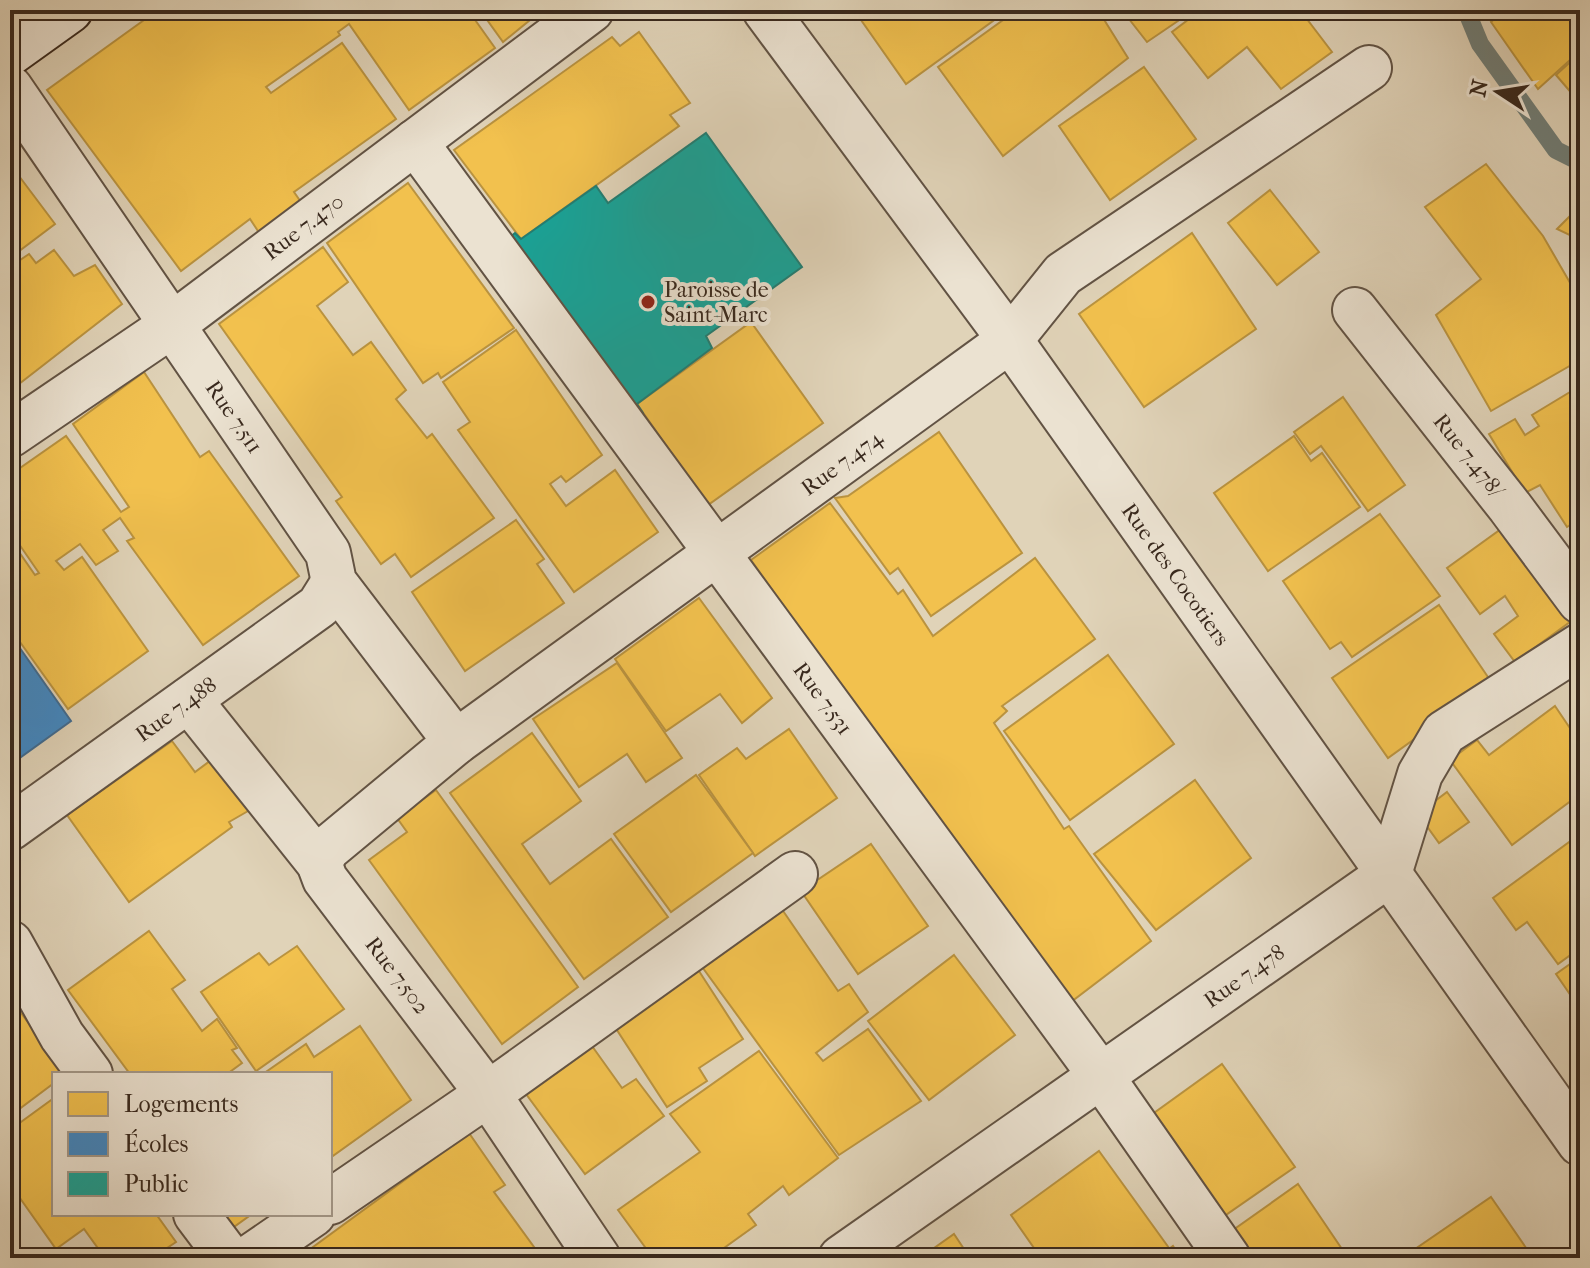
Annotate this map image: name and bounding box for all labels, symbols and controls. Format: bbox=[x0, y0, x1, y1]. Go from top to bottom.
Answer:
north arrow bbox=[1458, 52, 1538, 132]
text: N bbox=[1465, 77, 1494, 99]
street label: Rue 7.470 bbox=[259, 189, 349, 266]
place label: Paroisse de Saint-Marc bbox=[664, 277, 769, 328]
marker: Paroisse de Saint-Marc bbox=[639, 293, 657, 311]
street label: Rue 7.511 bbox=[200, 376, 268, 458]
street label: Rue 7.478/ bbox=[1427, 409, 1510, 503]
street label: Rue 7.474 bbox=[796, 424, 889, 501]
street label: Rue des Cocotiers bbox=[1116, 498, 1235, 651]
street label: Rue 7.531 bbox=[787, 657, 858, 740]
street label: Rue 7.488 bbox=[131, 672, 222, 748]
street label: Rue 7.502 bbox=[359, 932, 435, 1019]
street label: Rue 7.478 bbox=[1199, 939, 1290, 1014]
legend bbox=[52, 1072, 332, 1216]
text: Logements bbox=[124, 1090, 239, 1118]
text: Écoles bbox=[124, 1129, 189, 1158]
text: Public bbox=[124, 1170, 188, 1198]

